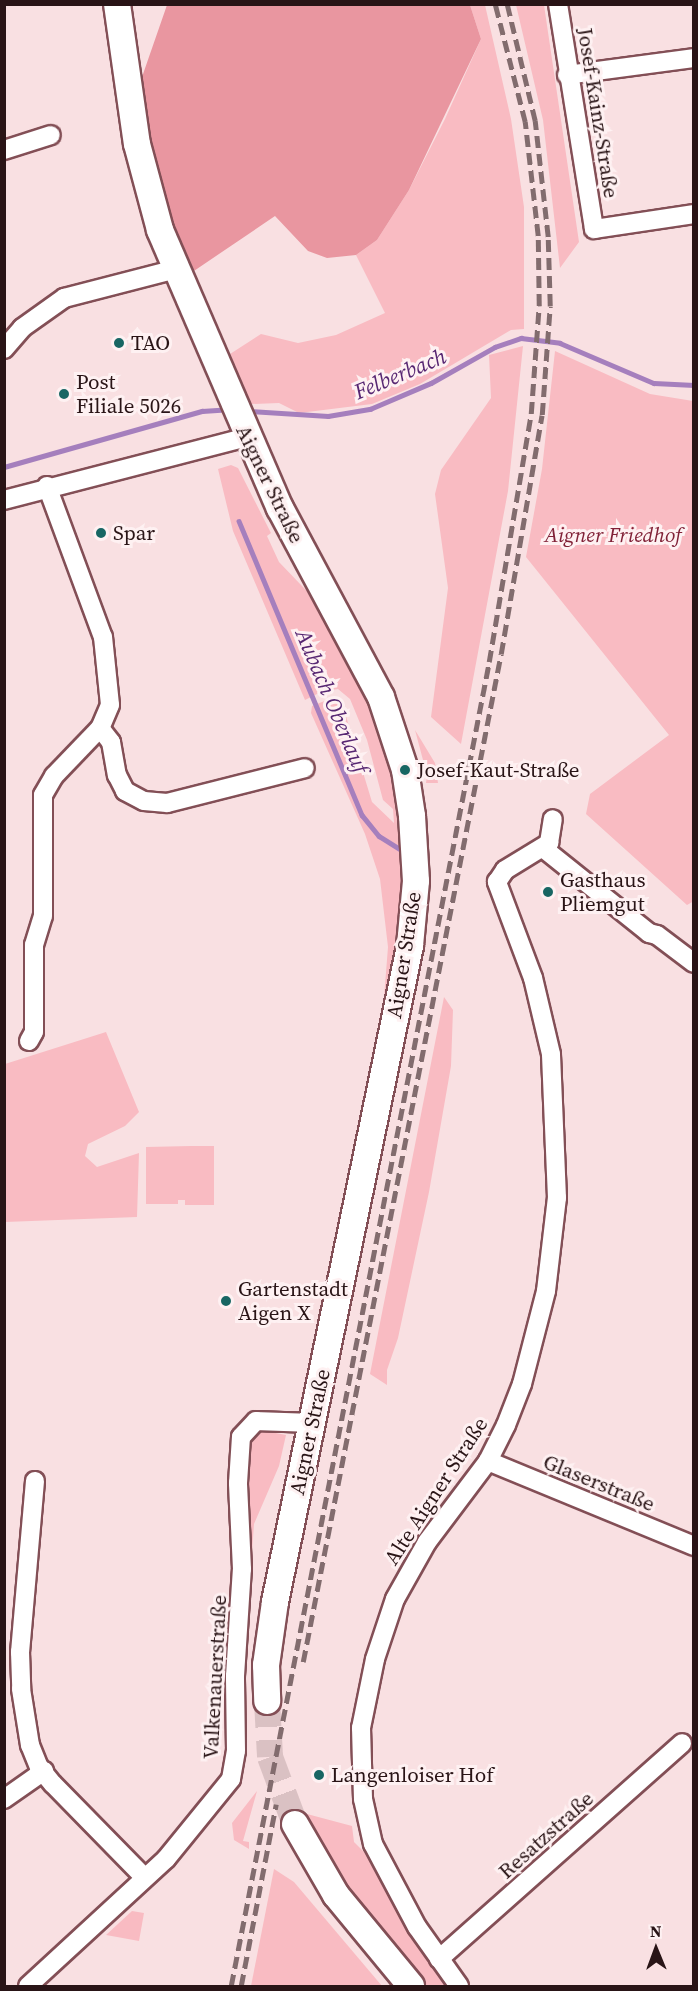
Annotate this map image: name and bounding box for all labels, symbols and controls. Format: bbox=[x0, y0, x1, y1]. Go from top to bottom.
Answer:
street label: Josef-Kainz-Straße bbox=[572, 26, 624, 200]
place label: TAO bbox=[131, 330, 170, 356]
marker: TAO bbox=[112, 336, 126, 350]
water label: Felberbach bbox=[350, 343, 450, 405]
place label: Post Filiale 5026 bbox=[76, 369, 181, 419]
marker: Post Filiale 5026 bbox=[57, 387, 71, 401]
street label: Aigner Straße bbox=[231, 421, 309, 547]
place label: Spar bbox=[113, 520, 155, 546]
park label: Aigner Friedhof bbox=[545, 522, 681, 548]
marker: Spar bbox=[94, 526, 108, 540]
water label: Aubach Oberlauf bbox=[290, 625, 374, 777]
place label: Josef-Kaut-Straße bbox=[417, 757, 580, 783]
marker: Josef-Kaut-Straße bbox=[398, 763, 412, 777]
place label: Gasthaus Pliemgut bbox=[560, 867, 646, 917]
marker: Gasthaus Pliemgut bbox=[541, 885, 555, 899]
street label: Aigner Straße bbox=[382, 890, 426, 1020]
place label: Gartenstadt Aigen X bbox=[238, 1276, 348, 1326]
marker: Gartenstadt Aigen X bbox=[219, 1294, 233, 1308]
street label: Aigner Straße bbox=[284, 1367, 336, 1497]
street label: Alte Aigner Straße bbox=[379, 1413, 493, 1569]
street label: Glaserstraße bbox=[540, 1449, 658, 1517]
street label: Valkenauerstraße bbox=[198, 1594, 232, 1760]
place label: Langenloiser Hof bbox=[331, 1762, 494, 1788]
marker: Langenloiser Hof bbox=[312, 1768, 326, 1782]
street label: Resatzstraße bbox=[493, 1786, 599, 1884]
north arrow bbox=[626, 1919, 686, 1979]
text: N bbox=[650, 1920, 662, 1942]

